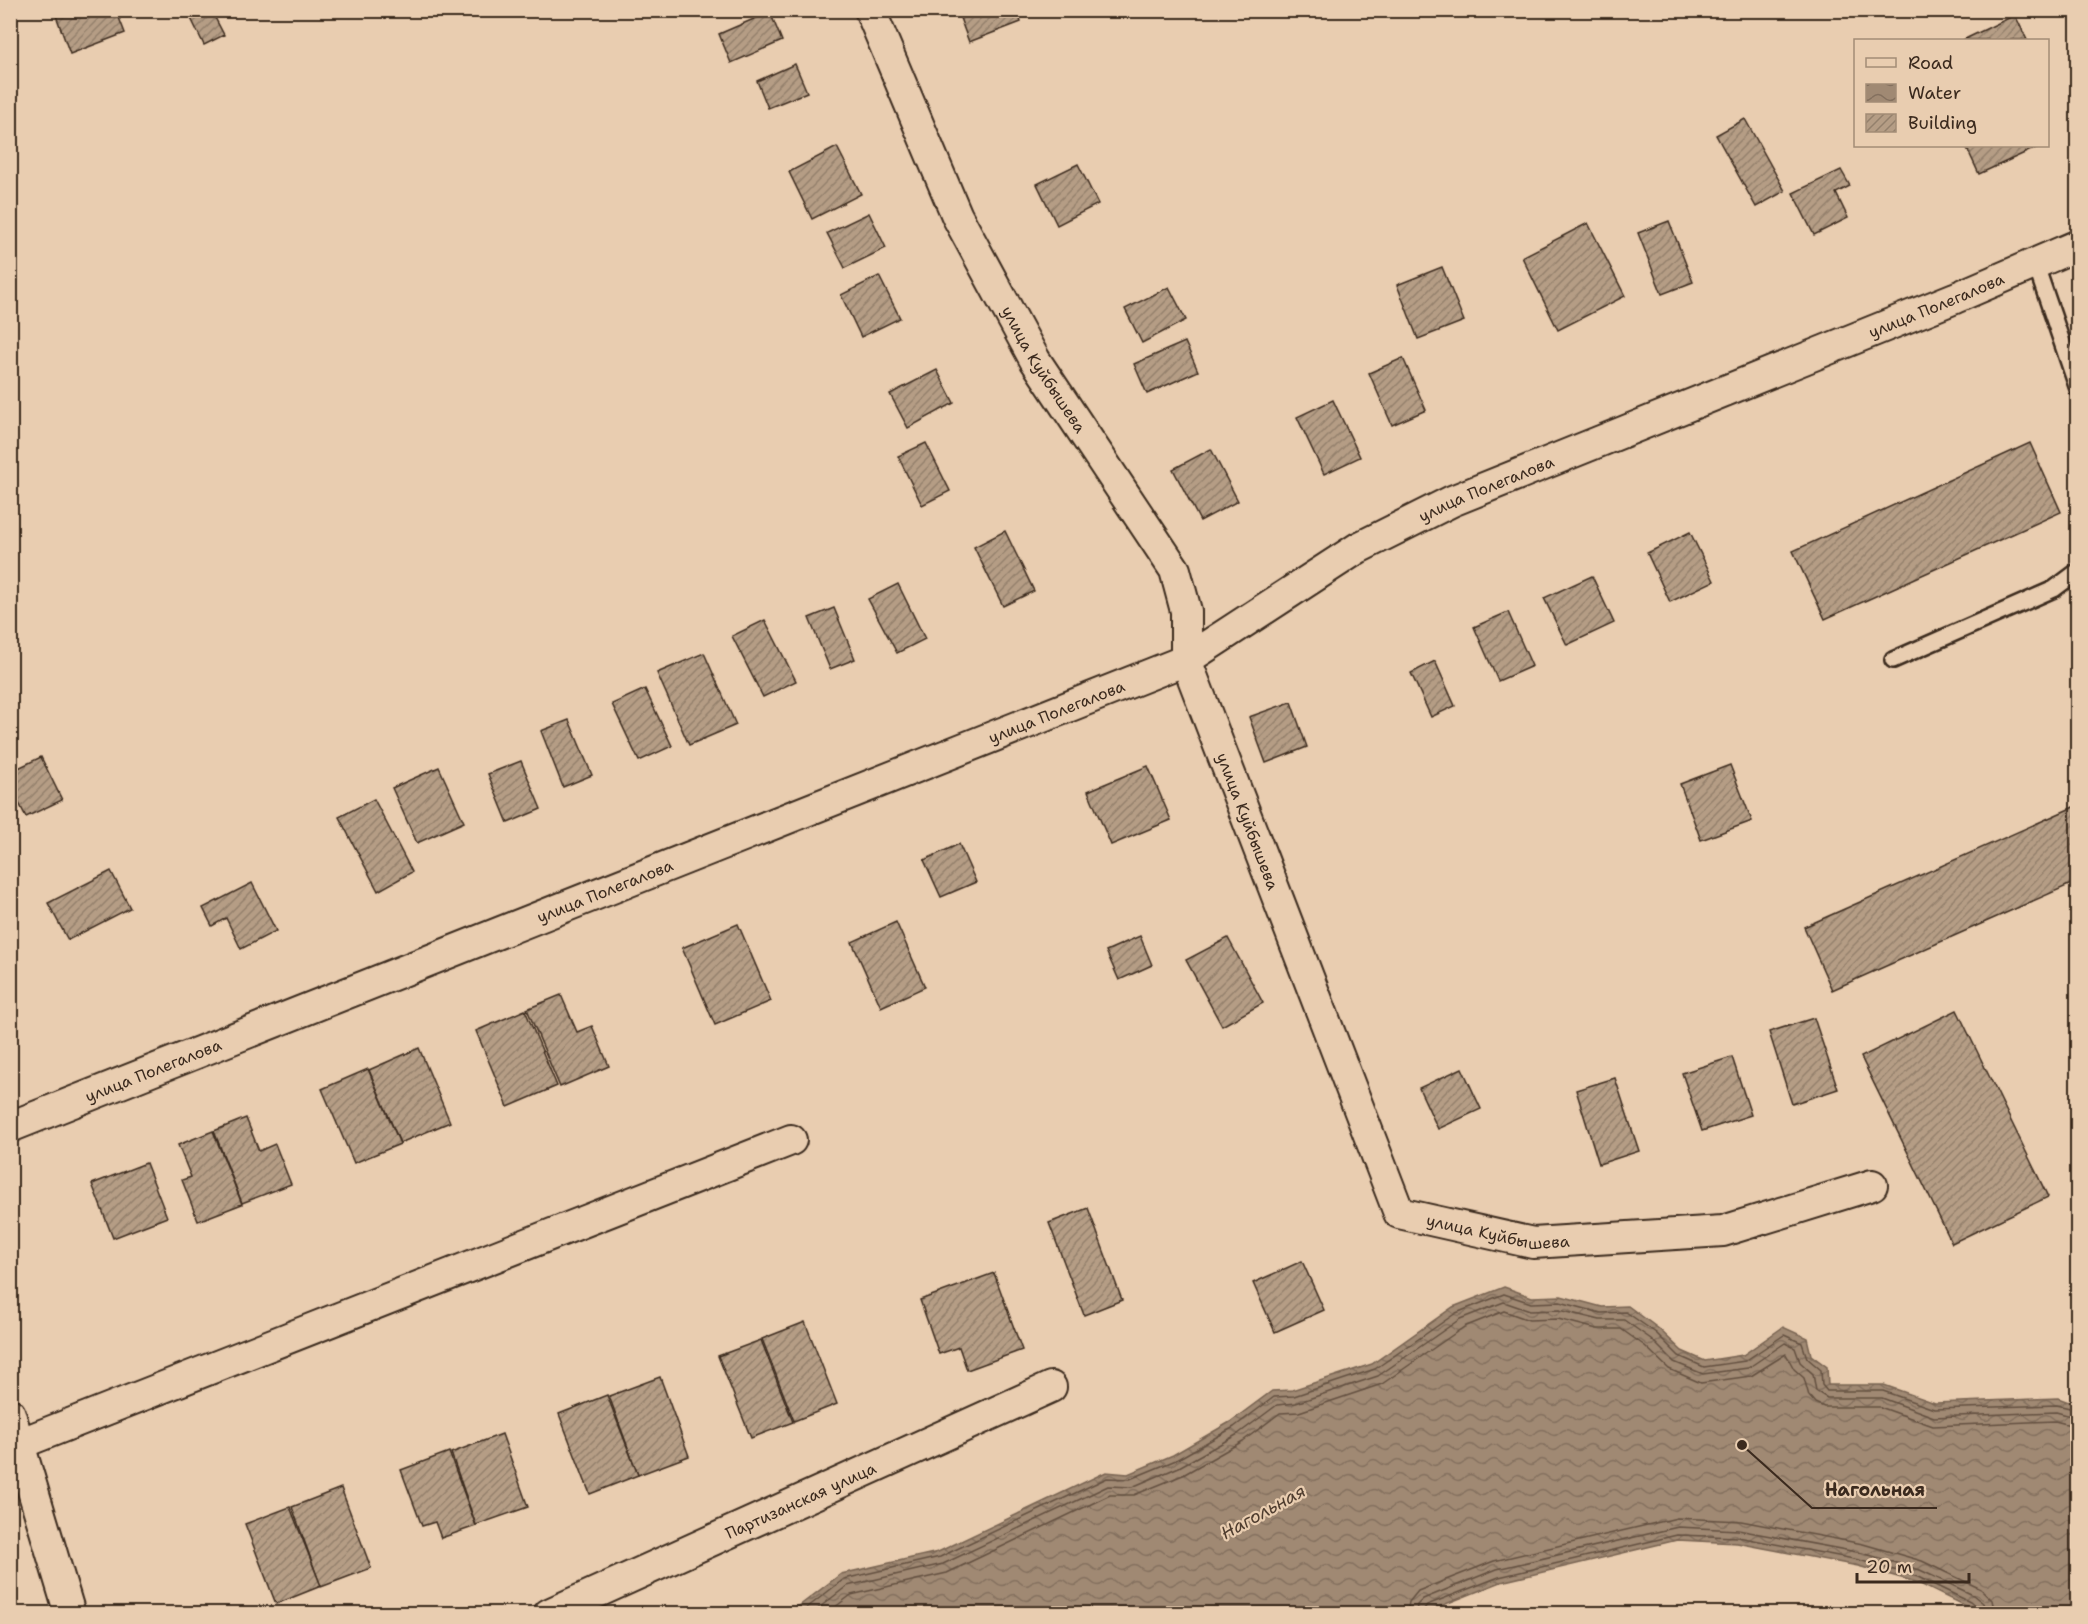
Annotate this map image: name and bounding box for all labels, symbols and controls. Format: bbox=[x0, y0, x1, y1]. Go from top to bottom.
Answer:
legend bbox=[1854, 39, 2049, 147]
text: Road bbox=[1908, 51, 1953, 75]
text: Water bbox=[1908, 81, 1961, 105]
text: Building bbox=[1908, 111, 1977, 135]
street label: улица Полегалова bbox=[1865, 268, 2007, 342]
street label: улица Куйбышева bbox=[997, 302, 1091, 437]
street label: улица Полегалова bbox=[1415, 451, 1557, 527]
street label: улица Полегалова bbox=[985, 675, 1128, 748]
street label: улица Куйбышева bbox=[1212, 750, 1284, 893]
street label: улица Полегалова bbox=[534, 854, 676, 927]
street label: улица Полегалова bbox=[82, 1034, 224, 1107]
street label: улица Куйбышева bbox=[1424, 1209, 1570, 1254]
street label: Партизанская улица bbox=[722, 1457, 879, 1543]
callout: Нагольная bbox=[1812, 1472, 1937, 1508]
text: Нагольная bbox=[1825, 1478, 1925, 1502]
water label: Нагольная bbox=[1216, 1479, 1310, 1545]
scale bar bbox=[1857, 1546, 1970, 1584]
text: 20 m bbox=[1866, 1555, 1912, 1579]

